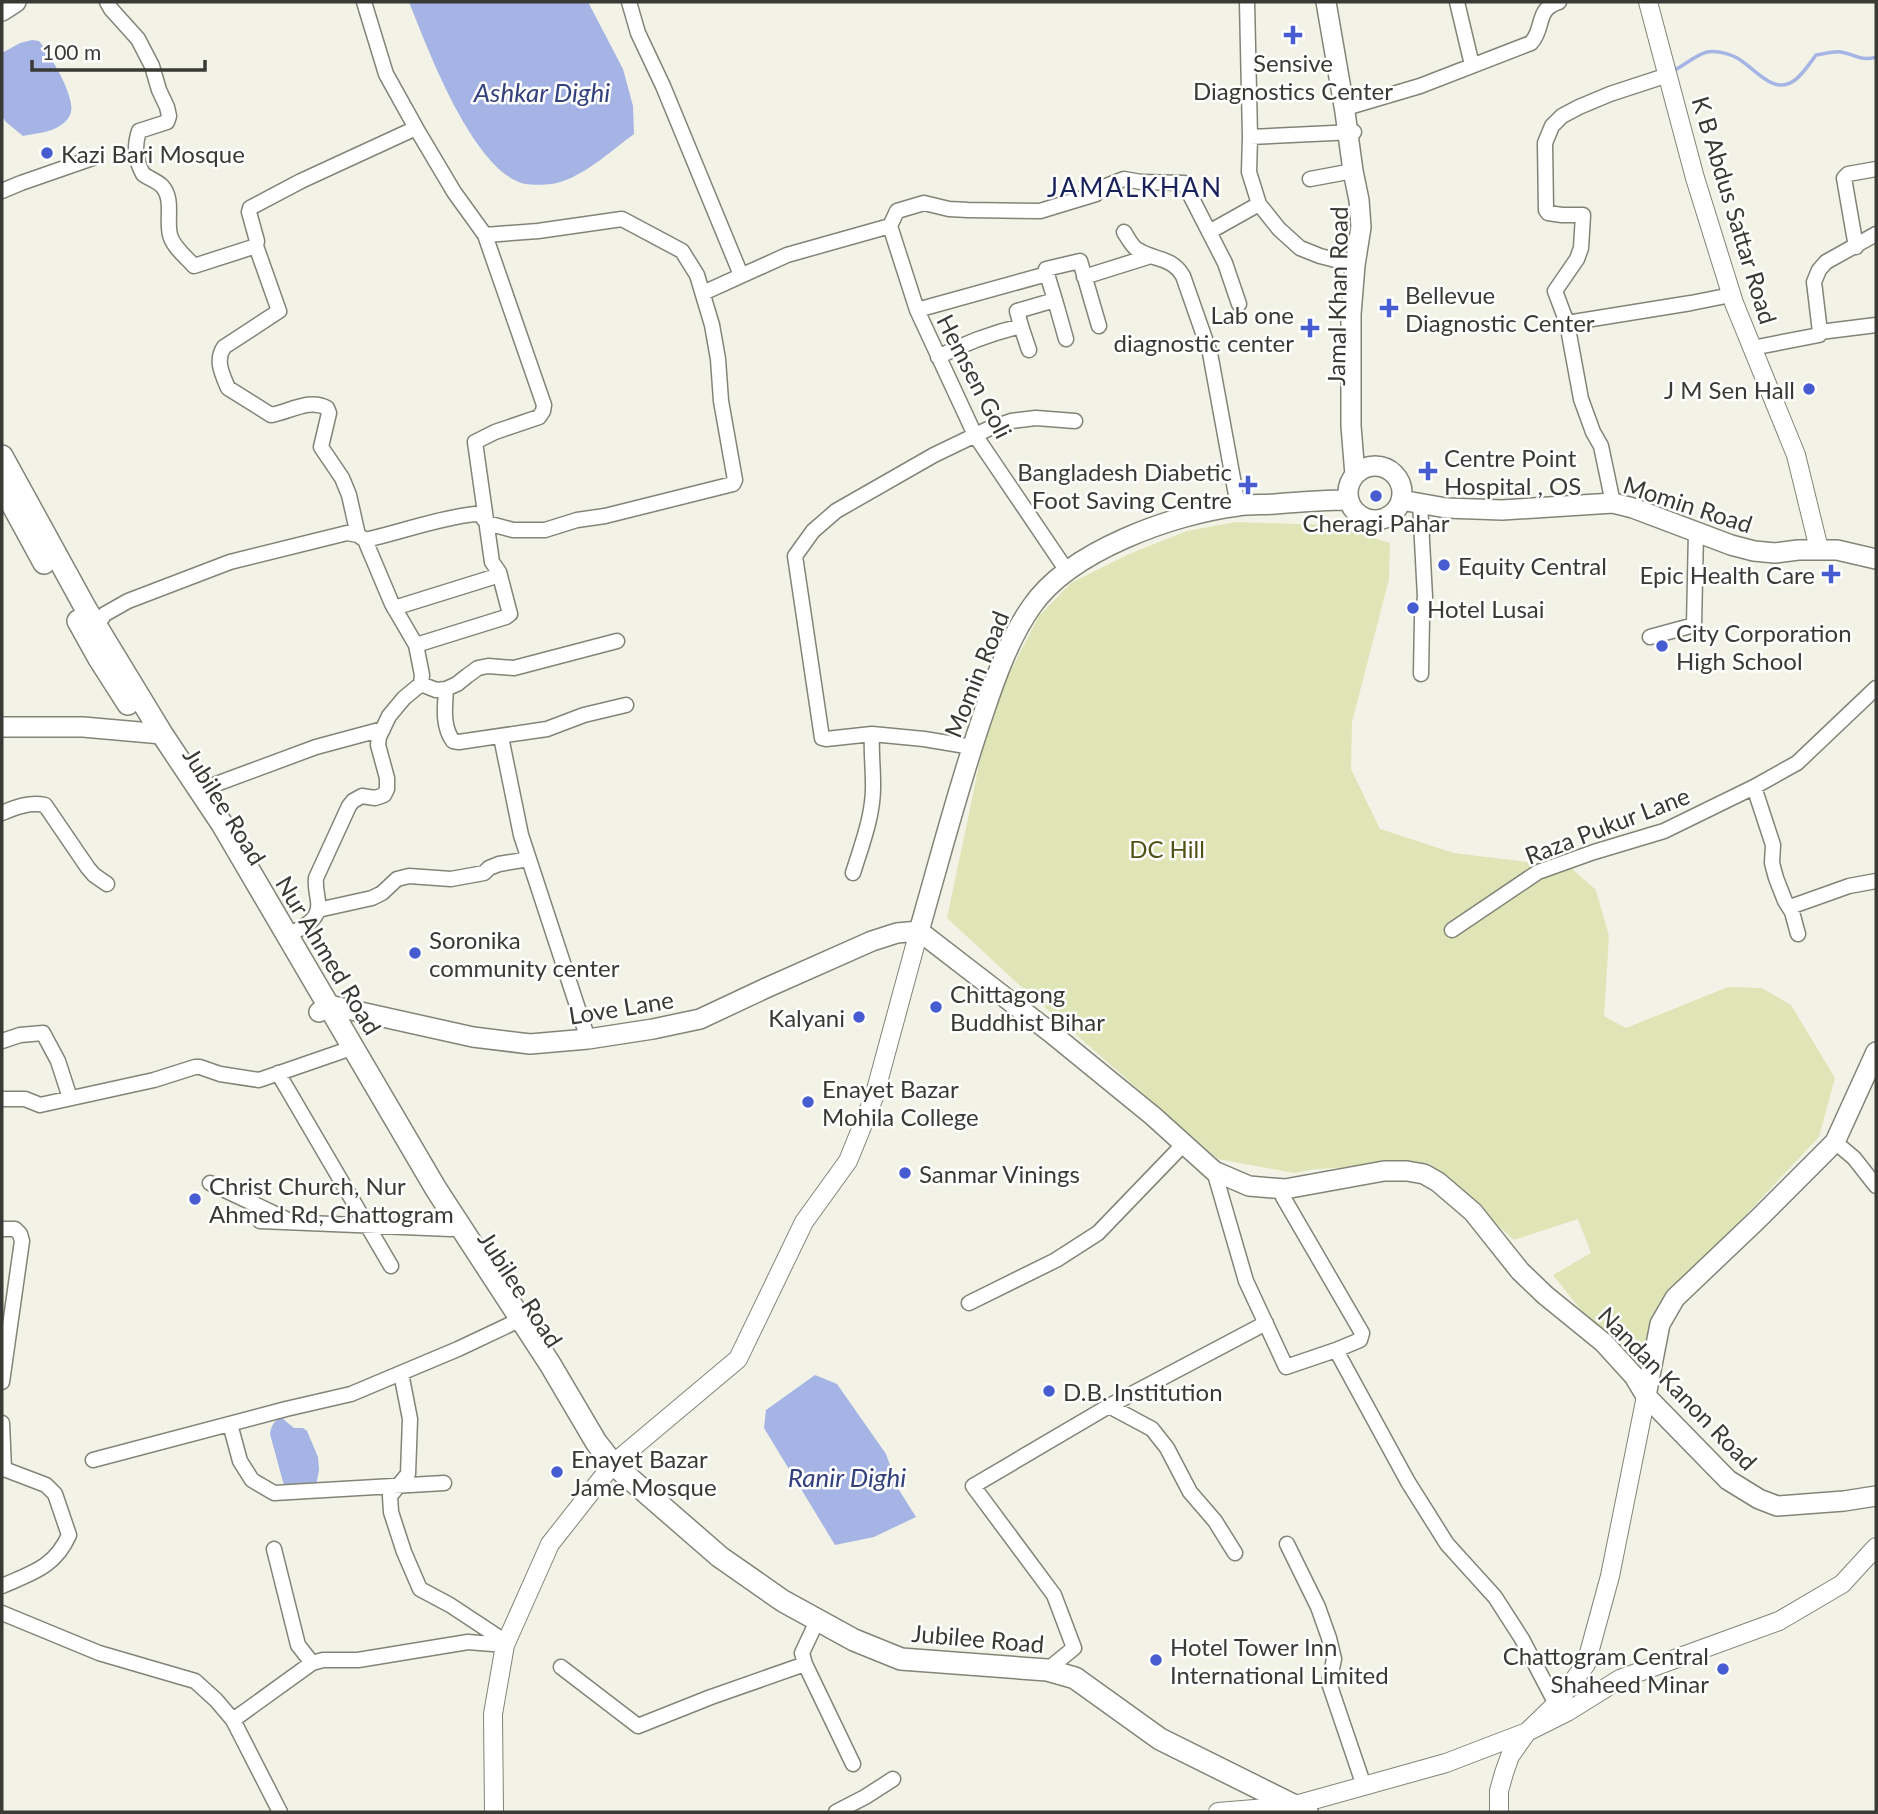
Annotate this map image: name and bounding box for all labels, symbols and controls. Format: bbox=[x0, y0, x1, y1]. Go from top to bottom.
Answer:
marker: Sensive Diagnostics Center bbox=[1283, 25, 1303, 45]
scale bar bbox=[32, 28, 205, 72]
text: 100 m bbox=[42, 39, 101, 64]
place label: Sensive Diagnostics Center bbox=[1193, 48, 1393, 105]
water label: Ashkar Dighi bbox=[473, 76, 610, 108]
street label: K B Abdus Sattar Road bbox=[1687, 93, 1783, 327]
place label: Kazi Bari Mosque bbox=[61, 139, 245, 168]
marker: Kazi Bari Mosque bbox=[39, 145, 55, 161]
district label: JAMALKHAN bbox=[1047, 171, 1223, 203]
street label: Jamal Khan Road bbox=[1321, 206, 1353, 386]
place label: Bellevue Diagnostic Center bbox=[1405, 280, 1595, 337]
marker: Bellevue Diagnostic Center bbox=[1379, 298, 1399, 318]
place label: Lab one diagnostic center bbox=[1114, 300, 1294, 357]
street label: Hemsen Goli bbox=[931, 309, 1019, 443]
marker: Lab one diagnostic center bbox=[1300, 318, 1320, 338]
place label: J M Sen Hall bbox=[1664, 375, 1795, 404]
marker: J M Sen Hall bbox=[1801, 381, 1817, 397]
place label: Centre Point Hospital , OS bbox=[1444, 443, 1581, 500]
place label: Bangladesh Diabetic Foot Saving Centre bbox=[1017, 457, 1232, 514]
marker: Centre Point Hospital , OS bbox=[1418, 461, 1438, 481]
street label: Momin Road bbox=[1620, 470, 1756, 538]
marker: Bangladesh Diabetic Foot Saving Centre bbox=[1238, 475, 1258, 495]
marker: Cheragi Pahar bbox=[1368, 488, 1384, 504]
place label: Cheragi Pahar bbox=[1303, 508, 1450, 537]
place label: Equity Central bbox=[1458, 551, 1607, 580]
marker: Equity Central bbox=[1436, 557, 1452, 573]
place label: Epic Health Care bbox=[1639, 560, 1815, 589]
marker: Epic Health Care bbox=[1821, 564, 1841, 584]
place label: Hotel Lusai bbox=[1427, 594, 1544, 623]
marker: Hotel Lusai bbox=[1405, 600, 1421, 616]
street label: Momin Road bbox=[937, 607, 1015, 741]
place label: City Corporation High School bbox=[1676, 618, 1852, 675]
marker: City Corporation High School bbox=[1654, 638, 1670, 654]
street label: Jubilee Road bbox=[178, 742, 272, 870]
street label: Raza Pukur Lane bbox=[1521, 780, 1693, 870]
park label: DC Hill bbox=[1129, 834, 1205, 863]
street label: Nur Ahmed Road bbox=[270, 870, 388, 1040]
place label: Soronika community center bbox=[429, 925, 620, 982]
marker: Soronika community center bbox=[407, 945, 423, 961]
place label: Chittagong Buddhist Bihar bbox=[950, 979, 1105, 1036]
street label: Love Lane bbox=[566, 984, 676, 1030]
marker: Chittagong Buddhist Bihar bbox=[928, 999, 944, 1015]
place label: Kalyani bbox=[768, 1003, 845, 1032]
marker: Kalyani bbox=[851, 1009, 867, 1025]
place label: Enayet Bazar Mohila College bbox=[822, 1074, 979, 1131]
marker: Enayet Bazar Mohila College bbox=[800, 1094, 816, 1110]
place label: Sanmar Vinings bbox=[919, 1159, 1080, 1188]
marker: Sanmar Vinings bbox=[897, 1165, 913, 1181]
place label: Christ Church, Nur Ahmed Rd, Chattogram bbox=[209, 1171, 454, 1228]
marker: Christ Church, Nur Ahmed Rd, Chattogram bbox=[187, 1191, 203, 1207]
street label: Jubilee Road bbox=[473, 1225, 569, 1353]
street label: Nandan Kanon Road bbox=[1593, 1300, 1763, 1476]
place label: D.B. Institution bbox=[1063, 1377, 1223, 1406]
marker: D.B. Institution bbox=[1041, 1383, 1057, 1399]
place label: Enayet Bazar Jame Mosque bbox=[571, 1444, 717, 1501]
water label: Ranir Dighi bbox=[788, 1461, 906, 1493]
marker: Enayet Bazar Jame Mosque bbox=[549, 1464, 565, 1480]
street label: Jubilee Road bbox=[911, 1618, 1045, 1658]
place label: Hotel Tower Inn International Limited bbox=[1170, 1632, 1389, 1689]
place label: Chattogram Central Shaheed Minar bbox=[1503, 1641, 1709, 1698]
marker: Hotel Tower Inn International Limited bbox=[1148, 1652, 1164, 1668]
marker: Chattogram Central Shaheed Minar bbox=[1715, 1661, 1731, 1677]

